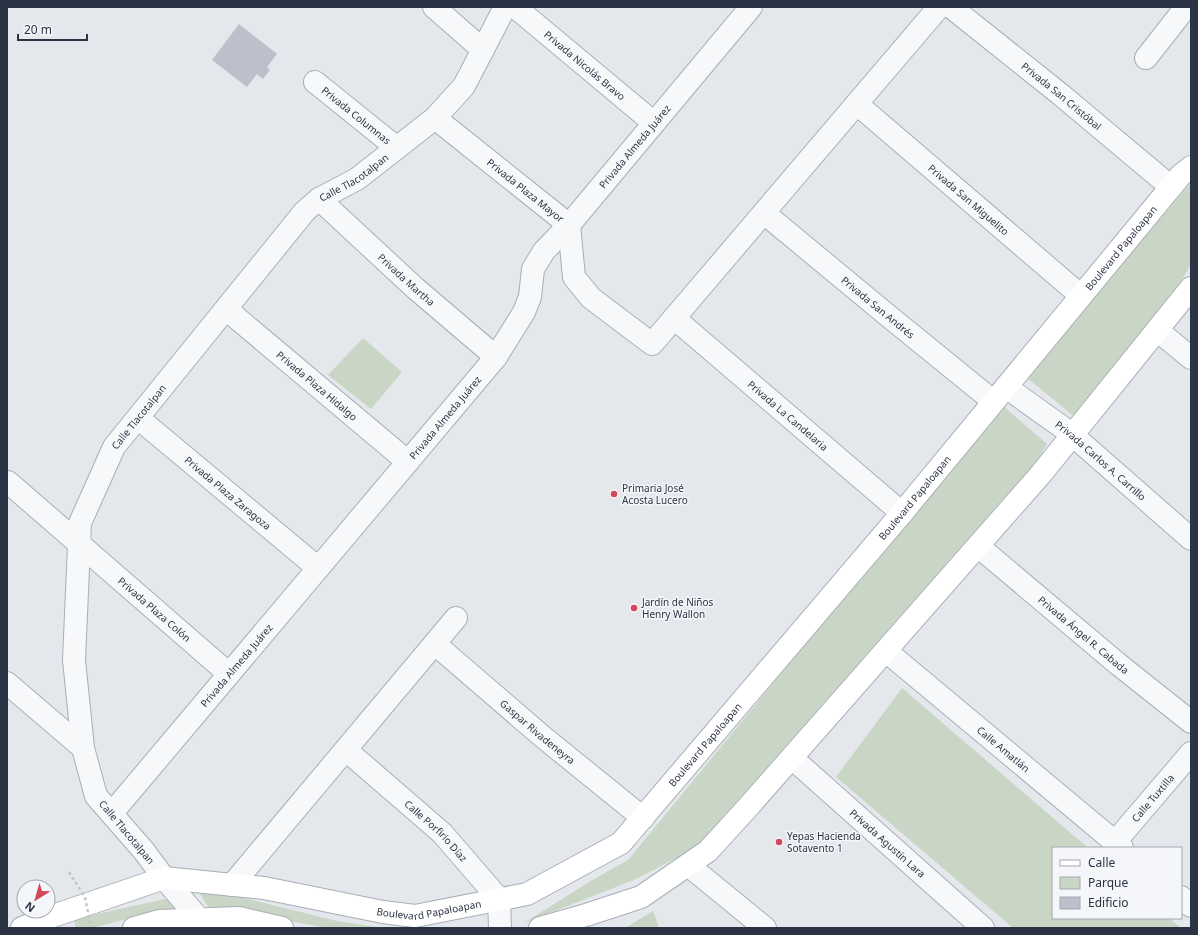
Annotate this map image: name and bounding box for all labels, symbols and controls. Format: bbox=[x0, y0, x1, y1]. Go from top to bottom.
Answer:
scale bar bbox=[18, 16, 87, 42]
text: 20 m bbox=[24, 21, 52, 38]
street label: Privada Nicolás Bravo bbox=[541, 27, 628, 103]
street label: Privada San Cristóbal bbox=[1019, 59, 1105, 133]
street label: Privada Columnas bbox=[319, 83, 394, 147]
street label: Privada Almeda Juárez bbox=[596, 101, 674, 191]
street label: Calle Tlacotalpan bbox=[317, 150, 391, 205]
street label: Privada Plaza Mayor bbox=[484, 155, 567, 226]
street label: Privada San Miguelito bbox=[925, 161, 1012, 238]
street label: Boulevard Papaloapan bbox=[1082, 203, 1160, 293]
street label: Privada Martha bbox=[375, 250, 438, 309]
street label: Privada San Andrés bbox=[839, 273, 918, 342]
street label: Privada Plaza Hidalgo bbox=[274, 347, 361, 424]
street label: Privada Almeda Juárez bbox=[406, 373, 484, 462]
street label: Privada La Candelaria bbox=[745, 377, 831, 454]
street label: Calle Tlacotalpan bbox=[108, 381, 169, 452]
street label: Privada Carlos A. Carrillo bbox=[1052, 417, 1149, 504]
street label: Boulevard Papaloapan bbox=[875, 452, 954, 543]
street label: Privada Plaza Zaragoza bbox=[182, 453, 274, 533]
place label: Primaria José Acosta Lucero bbox=[622, 481, 688, 507]
marker: Primaria José Acosta Lucero bbox=[609, 489, 619, 499]
street label: Privada Plaza Colón bbox=[115, 574, 194, 645]
street label: Privada Ángel R. Cabada bbox=[1035, 593, 1132, 677]
place label: Jardín de Niños Henry Wallon bbox=[641, 595, 714, 621]
marker: Jardín de Niños Henry Wallon bbox=[629, 603, 639, 613]
street label: Privada Almeda Juárez bbox=[197, 620, 276, 710]
street label: Gaspar Rivadeneyra bbox=[497, 696, 578, 767]
street label: Boulevard Papaloapan bbox=[665, 700, 744, 789]
street label: Calle Amatlán bbox=[974, 723, 1033, 775]
street label: Calle Tuxtilla bbox=[1128, 771, 1177, 825]
street label: Calle Tlacotalpan bbox=[96, 797, 158, 867]
street label: Calle Porfirio Díaz bbox=[401, 797, 471, 865]
street label: Privada Agustín Lara bbox=[847, 806, 928, 881]
place label: Yepas Hacienda Sotavento 1 bbox=[787, 829, 861, 855]
marker: Yepas Hacienda Sotavento 1 bbox=[774, 837, 784, 847]
legend bbox=[1052, 847, 1182, 919]
text: Calle bbox=[1088, 854, 1116, 871]
text: Parque bbox=[1088, 874, 1129, 891]
north arrow bbox=[16, 879, 56, 919]
text: Edificio bbox=[1088, 894, 1129, 911]
street label: Boulevard Papaloapan bbox=[375, 896, 482, 923]
text: N bbox=[22, 899, 38, 916]

